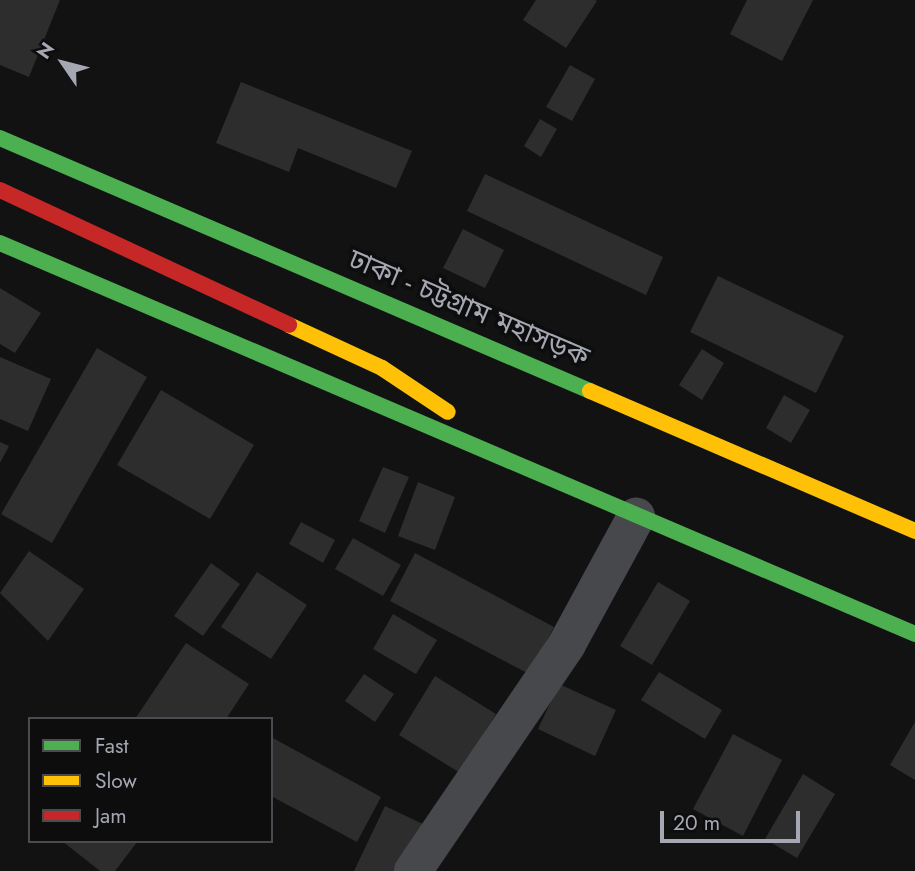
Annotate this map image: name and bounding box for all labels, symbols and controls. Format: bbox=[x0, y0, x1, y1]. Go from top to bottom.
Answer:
north arrow bbox=[28, 28, 98, 98]
text: N bbox=[30, 37, 61, 65]
street label: ঢাকা - চট্টগ্রাম মহাসড়ক bbox=[344, 242, 594, 374]
legend bbox=[28, 717, 273, 843]
text: Fast bbox=[95, 731, 128, 761]
text: Slow bbox=[95, 766, 137, 796]
scale bar bbox=[663, 798, 803, 842]
text: Jam bbox=[95, 801, 127, 831]
text: 20 m bbox=[673, 808, 720, 838]

